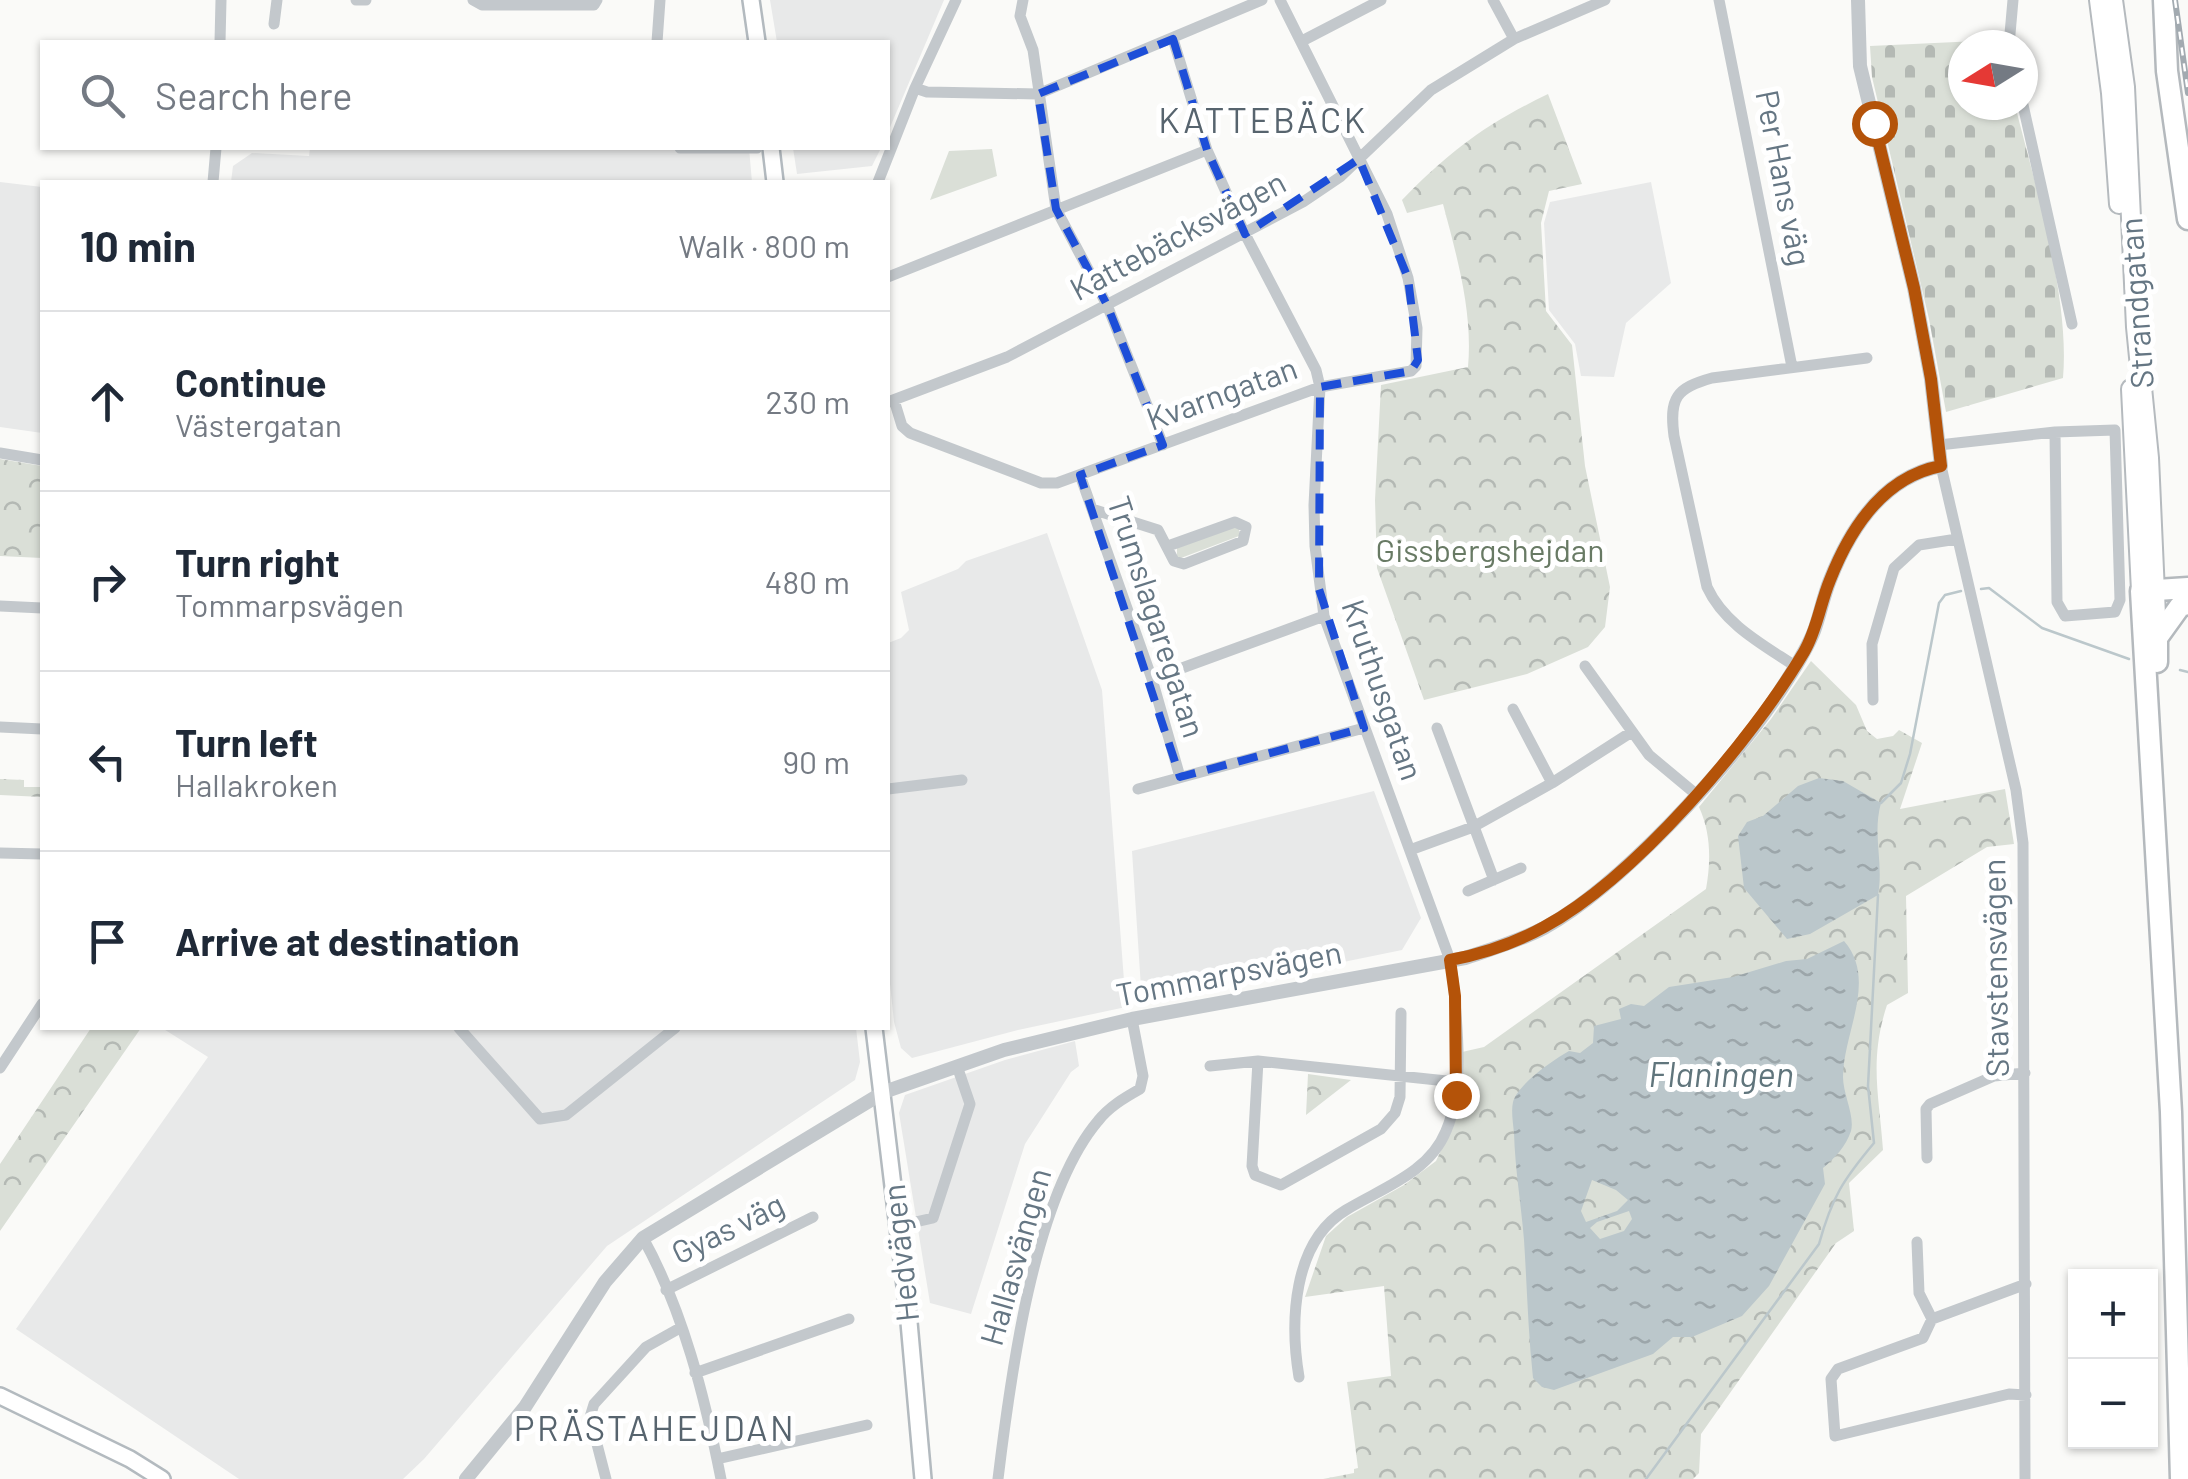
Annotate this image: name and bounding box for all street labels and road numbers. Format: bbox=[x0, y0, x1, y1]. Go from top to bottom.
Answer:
street label: Per Hans väg bbox=[1749, 87, 1821, 269]
street label: Kattebäcksvägen bbox=[1063, 161, 1291, 307]
street label: Strandgatan bbox=[2110, 216, 2160, 390]
street label: Kvarngatan bbox=[1141, 347, 1302, 437]
street label: Trumslagaregatan bbox=[1101, 491, 1215, 742]
street label: Kruthusgatan bbox=[1335, 594, 1433, 785]
street label: Stavstensvägen bbox=[1973, 858, 2015, 1078]
street label: Tommarpsvägen bbox=[1113, 932, 1345, 1013]
street label: Hallasvängen bbox=[971, 1163, 1058, 1349]
street label: Hedvägen bbox=[873, 1183, 925, 1324]
street label: Gyas väg bbox=[665, 1184, 790, 1271]

